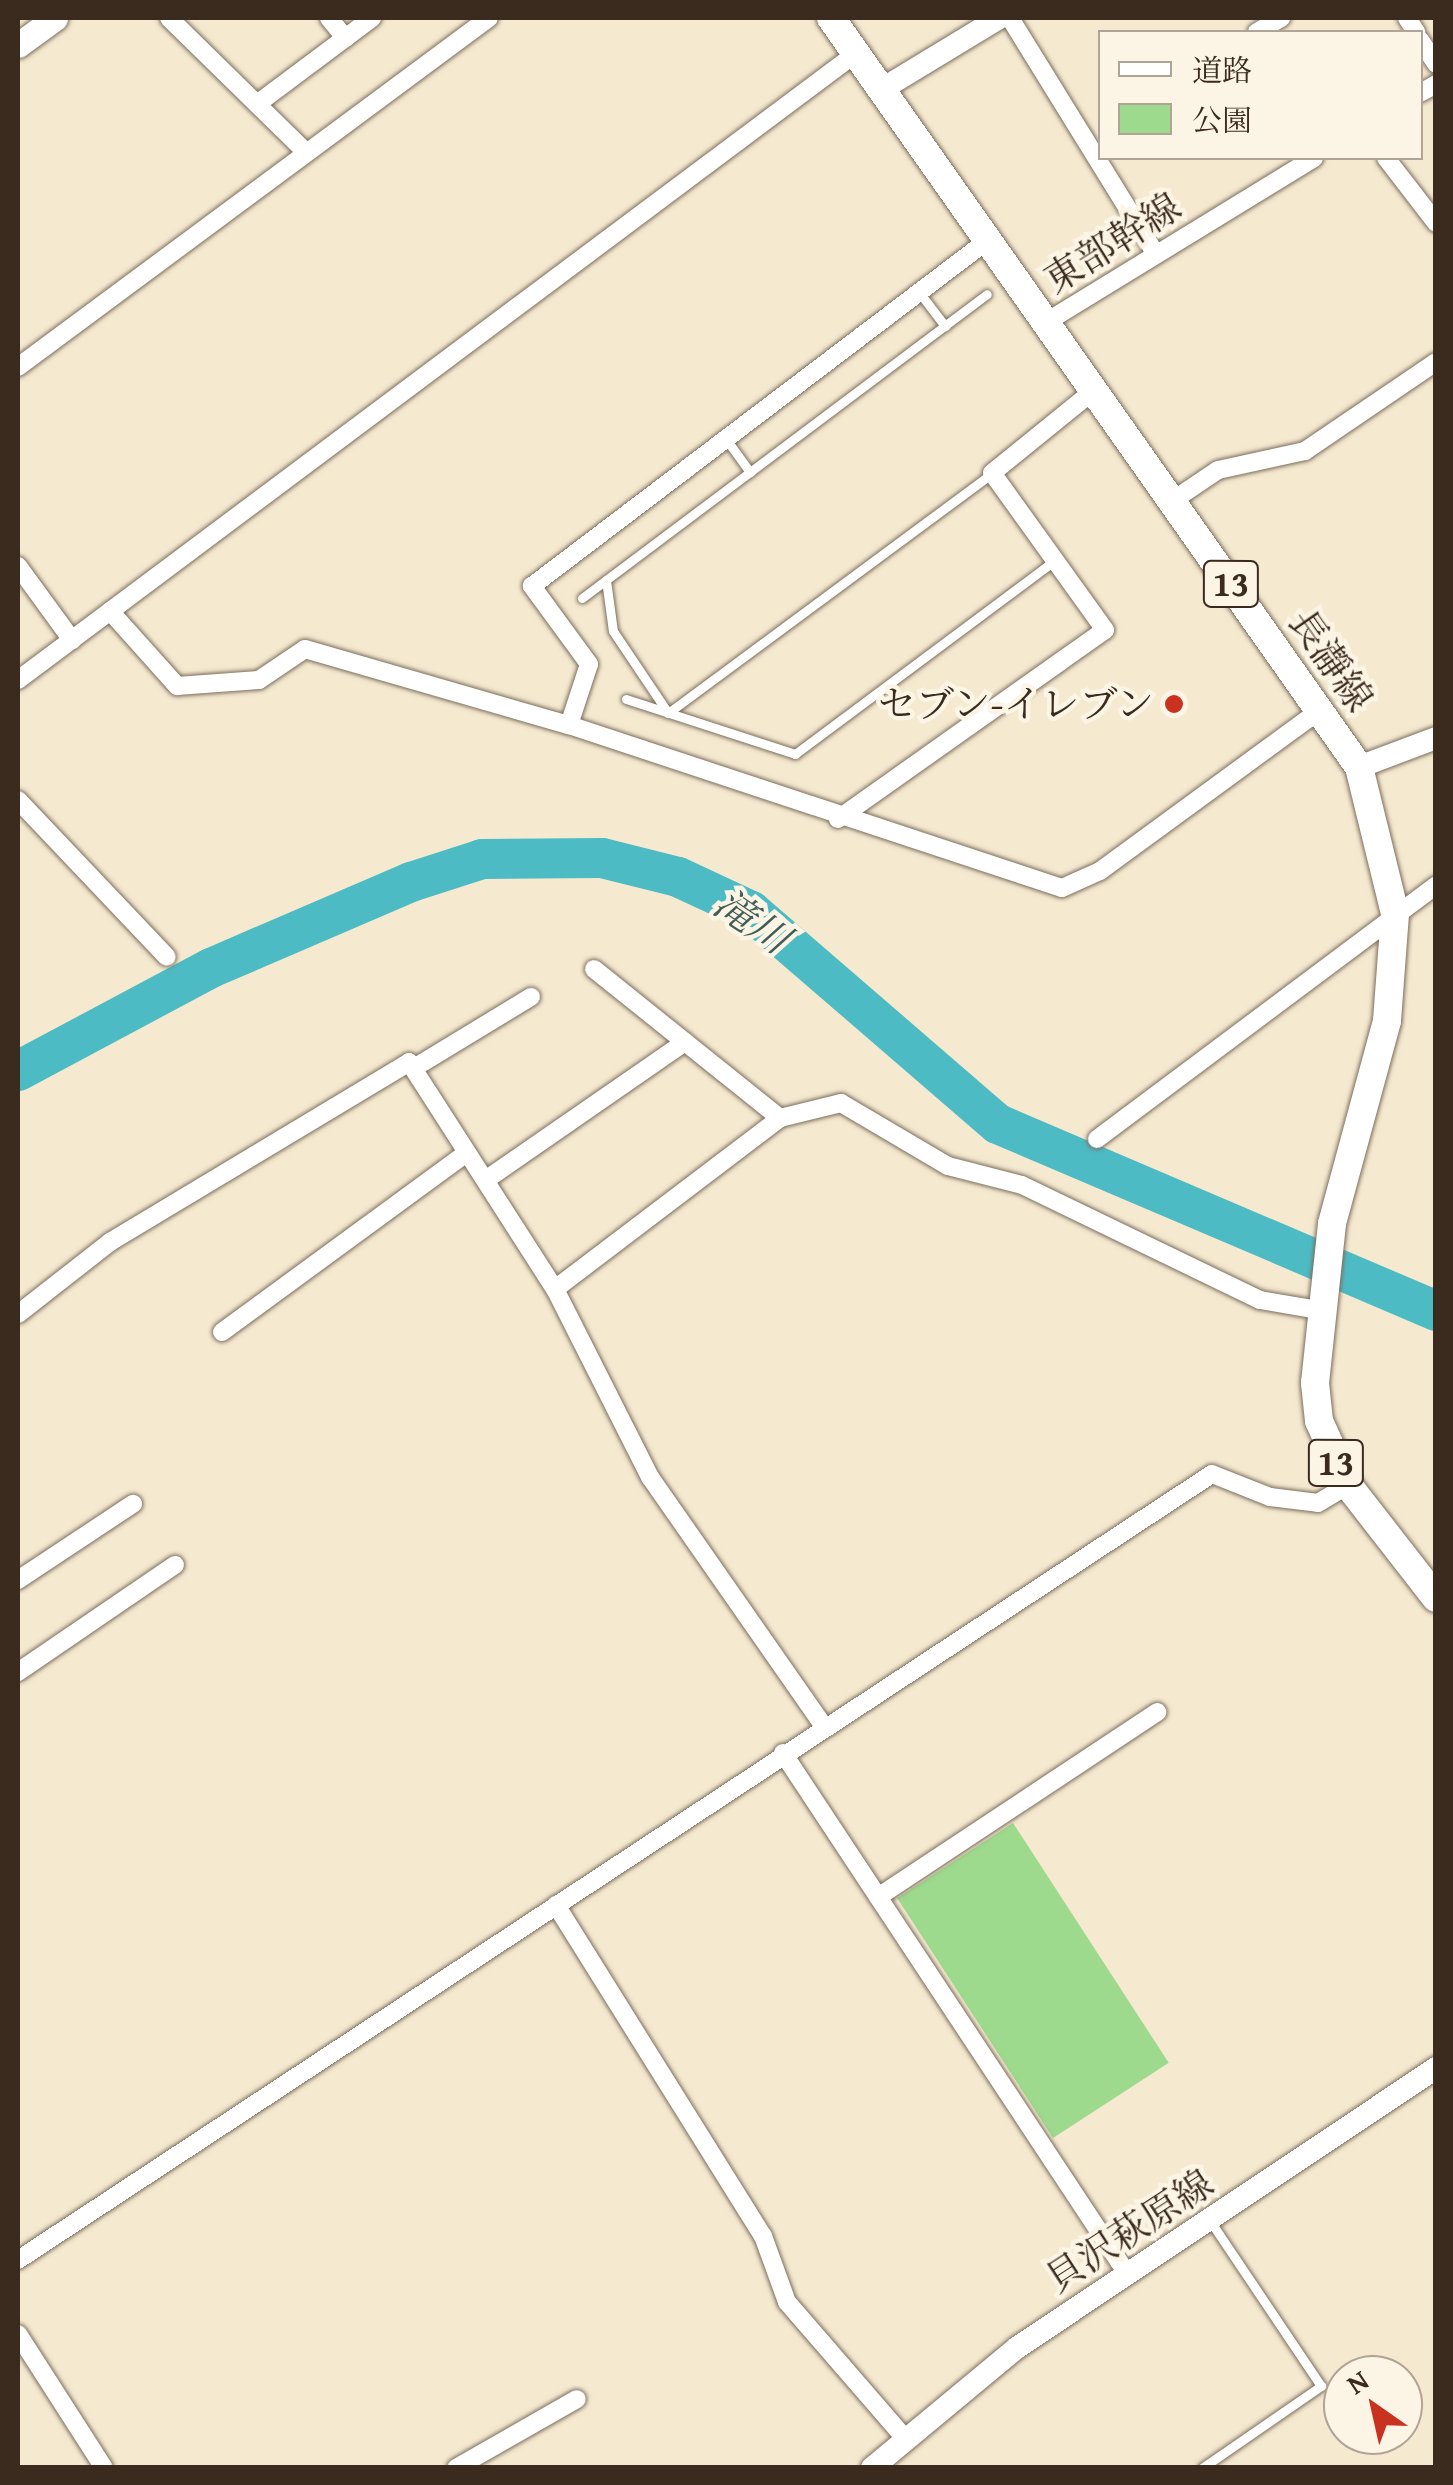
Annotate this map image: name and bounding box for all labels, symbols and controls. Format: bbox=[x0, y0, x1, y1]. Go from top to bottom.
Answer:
legend bbox=[1098, 30, 1423, 160]
text: 道路 bbox=[1192, 48, 1252, 92]
text: 公園 bbox=[1192, 98, 1252, 142]
street label: 東部幹線 bbox=[1035, 183, 1189, 303]
road number: 13 bbox=[1201, 554, 1261, 614]
street label: 長瀞線 bbox=[1280, 600, 1382, 720]
place label: セブン-イレブン bbox=[875, 681, 1154, 727]
marker: セブン-イレブン bbox=[1163, 693, 1185, 715]
water label: 滝川 bbox=[705, 879, 799, 963]
road number: 13 bbox=[1306, 1433, 1366, 1493]
street label: 貝沢萩原線 bbox=[1037, 2160, 1221, 2302]
north arrow bbox=[1323, 2355, 1423, 2455]
text: N bbox=[1338, 2359, 1376, 2404]

